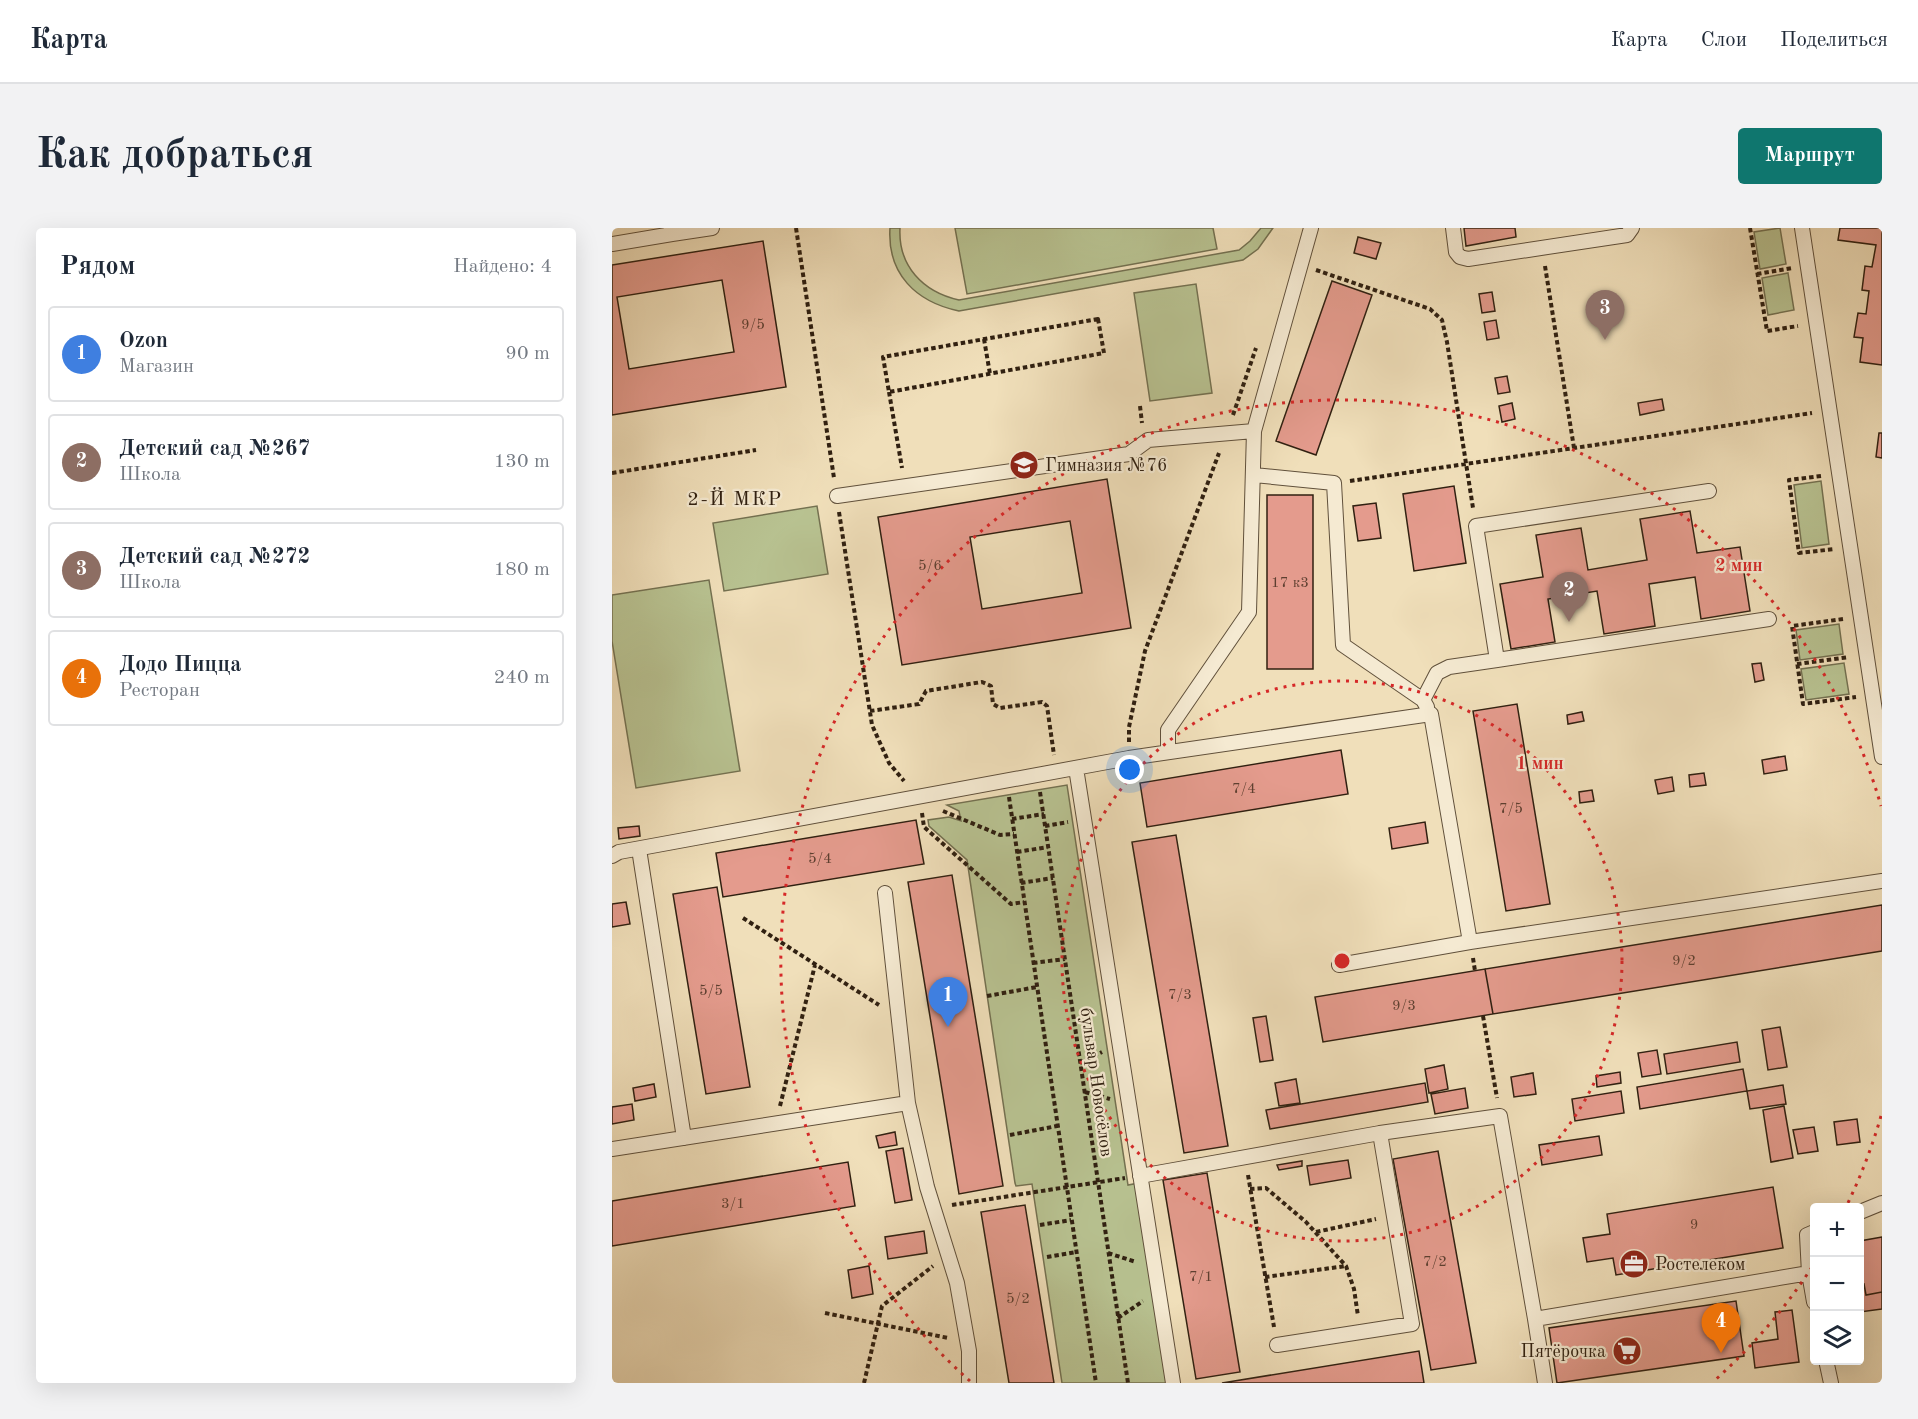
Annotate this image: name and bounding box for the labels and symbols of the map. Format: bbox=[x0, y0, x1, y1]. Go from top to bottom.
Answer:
pin: 3 bbox=[1586, 291, 1624, 340]
house number: 9/5 bbox=[741, 318, 765, 333]
school or university icon: Гимназия №76 bbox=[1008, 449, 1040, 481]
place label: Гимназия №76 bbox=[1045, 457, 1168, 475]
district label: 2-Й МКР bbox=[687, 487, 783, 510]
text: 2 мин bbox=[1715, 557, 1763, 575]
house number: 5/6 bbox=[918, 559, 942, 574]
pin: 2 bbox=[1550, 572, 1588, 622]
house number: 17 к3 bbox=[1271, 576, 1309, 591]
your location bbox=[1115, 755, 1144, 784]
text: 1 мин bbox=[1516, 755, 1564, 773]
house number: 7/4 bbox=[1232, 782, 1256, 797]
house number: 7/5 bbox=[1499, 802, 1523, 817]
house number: 5/4 bbox=[808, 852, 832, 867]
centre of rings bbox=[1332, 951, 1352, 971]
house number: 9/2 bbox=[1672, 954, 1696, 969]
pin: 1 bbox=[928, 978, 968, 1027]
house number: 5/5 bbox=[699, 984, 723, 999]
house number: 7/3 bbox=[1168, 988, 1192, 1003]
house number: 9/3 bbox=[1392, 999, 1416, 1014]
street label: бульвар Новосёлов bbox=[1077, 1006, 1115, 1158]
house number: 3/1 bbox=[721, 1197, 745, 1212]
house number: 9 bbox=[1690, 1218, 1698, 1233]
office icon: Ростелеком bbox=[1618, 1248, 1650, 1280]
house number: 7/2 bbox=[1423, 1255, 1447, 1270]
place label: Ростелеком bbox=[1655, 1256, 1745, 1274]
house number: 7/1 bbox=[1189, 1270, 1213, 1285]
house number: 5/2 bbox=[1006, 1292, 1030, 1307]
pin: 4 bbox=[1702, 1304, 1740, 1353]
supermarket icon: Пятёрочка bbox=[1611, 1335, 1643, 1367]
place label: Пятёрочка bbox=[1521, 1343, 1606, 1361]

